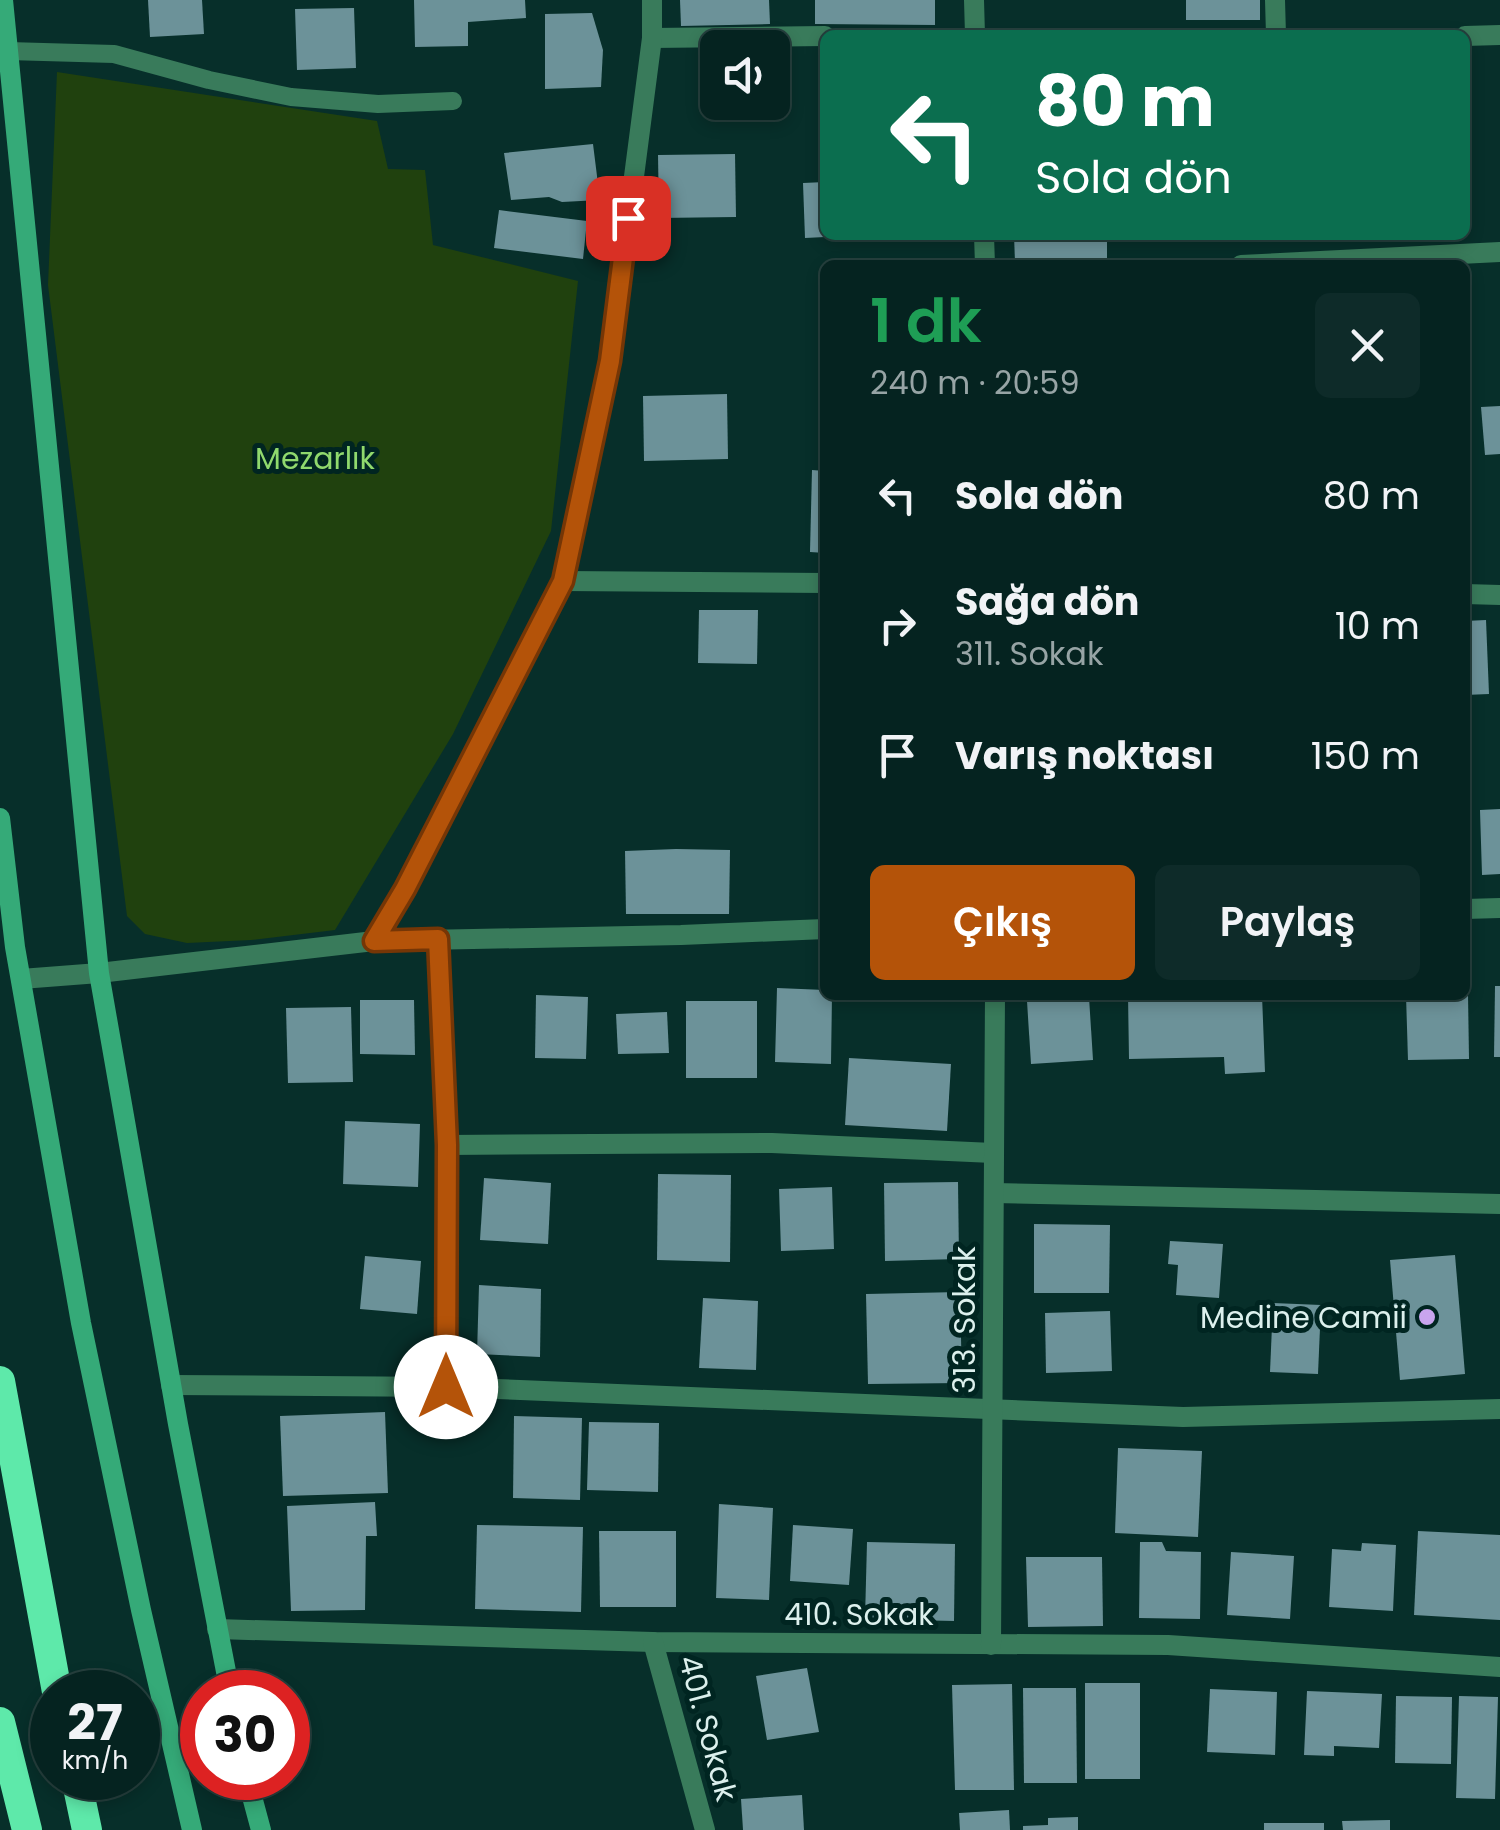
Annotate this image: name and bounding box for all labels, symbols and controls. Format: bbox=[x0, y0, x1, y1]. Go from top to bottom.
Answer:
map controls bbox=[700, 30, 790, 120]
button: sound bbox=[700, 30, 790, 120]
text: 80 m bbox=[1035, 52, 1215, 151]
icon: left bbox=[870, 70, 1000, 200]
text: Sola dön bbox=[1035, 146, 1232, 209]
pin bbox=[586, 176, 671, 261]
icon: arrive bbox=[601, 191, 656, 246]
text: 1 dk bbox=[870, 279, 982, 363]
button: close bbox=[1315, 293, 1420, 398]
text: 240 m · 20:59 bbox=[870, 360, 1080, 405]
park label: Mezarlık bbox=[255, 437, 375, 480]
icon: left bbox=[870, 468, 925, 523]
text: Sola dön bbox=[955, 469, 1123, 522]
text: 80 m bbox=[1323, 469, 1420, 522]
text: Sağa dön bbox=[955, 575, 1139, 628]
icon: right bbox=[870, 598, 925, 653]
text: 10 m bbox=[1335, 599, 1420, 652]
text: 311. Sokak bbox=[955, 631, 1103, 676]
icon: arrive bbox=[870, 728, 925, 783]
text: Varış noktası bbox=[955, 729, 1214, 782]
text: 150 m bbox=[1311, 729, 1420, 782]
button: Çıkış bbox=[870, 865, 1135, 980]
button: Paylaş bbox=[1155, 865, 1420, 980]
street label: 313. Sokak bbox=[943, 1246, 986, 1394]
place label: Medine Camii bbox=[1200, 1296, 1407, 1339]
marker: Medine Camii bbox=[1416, 1306, 1438, 1328]
position arrow bbox=[394, 1335, 498, 1439]
street label: 410. Sokak bbox=[784, 1593, 934, 1636]
street label: 401. Sokak bbox=[668, 1650, 748, 1806]
speed limit sign: 30 bbox=[180, 1670, 310, 1800]
text: 27 bbox=[67, 1687, 123, 1758]
text: km/h bbox=[62, 1743, 128, 1778]

